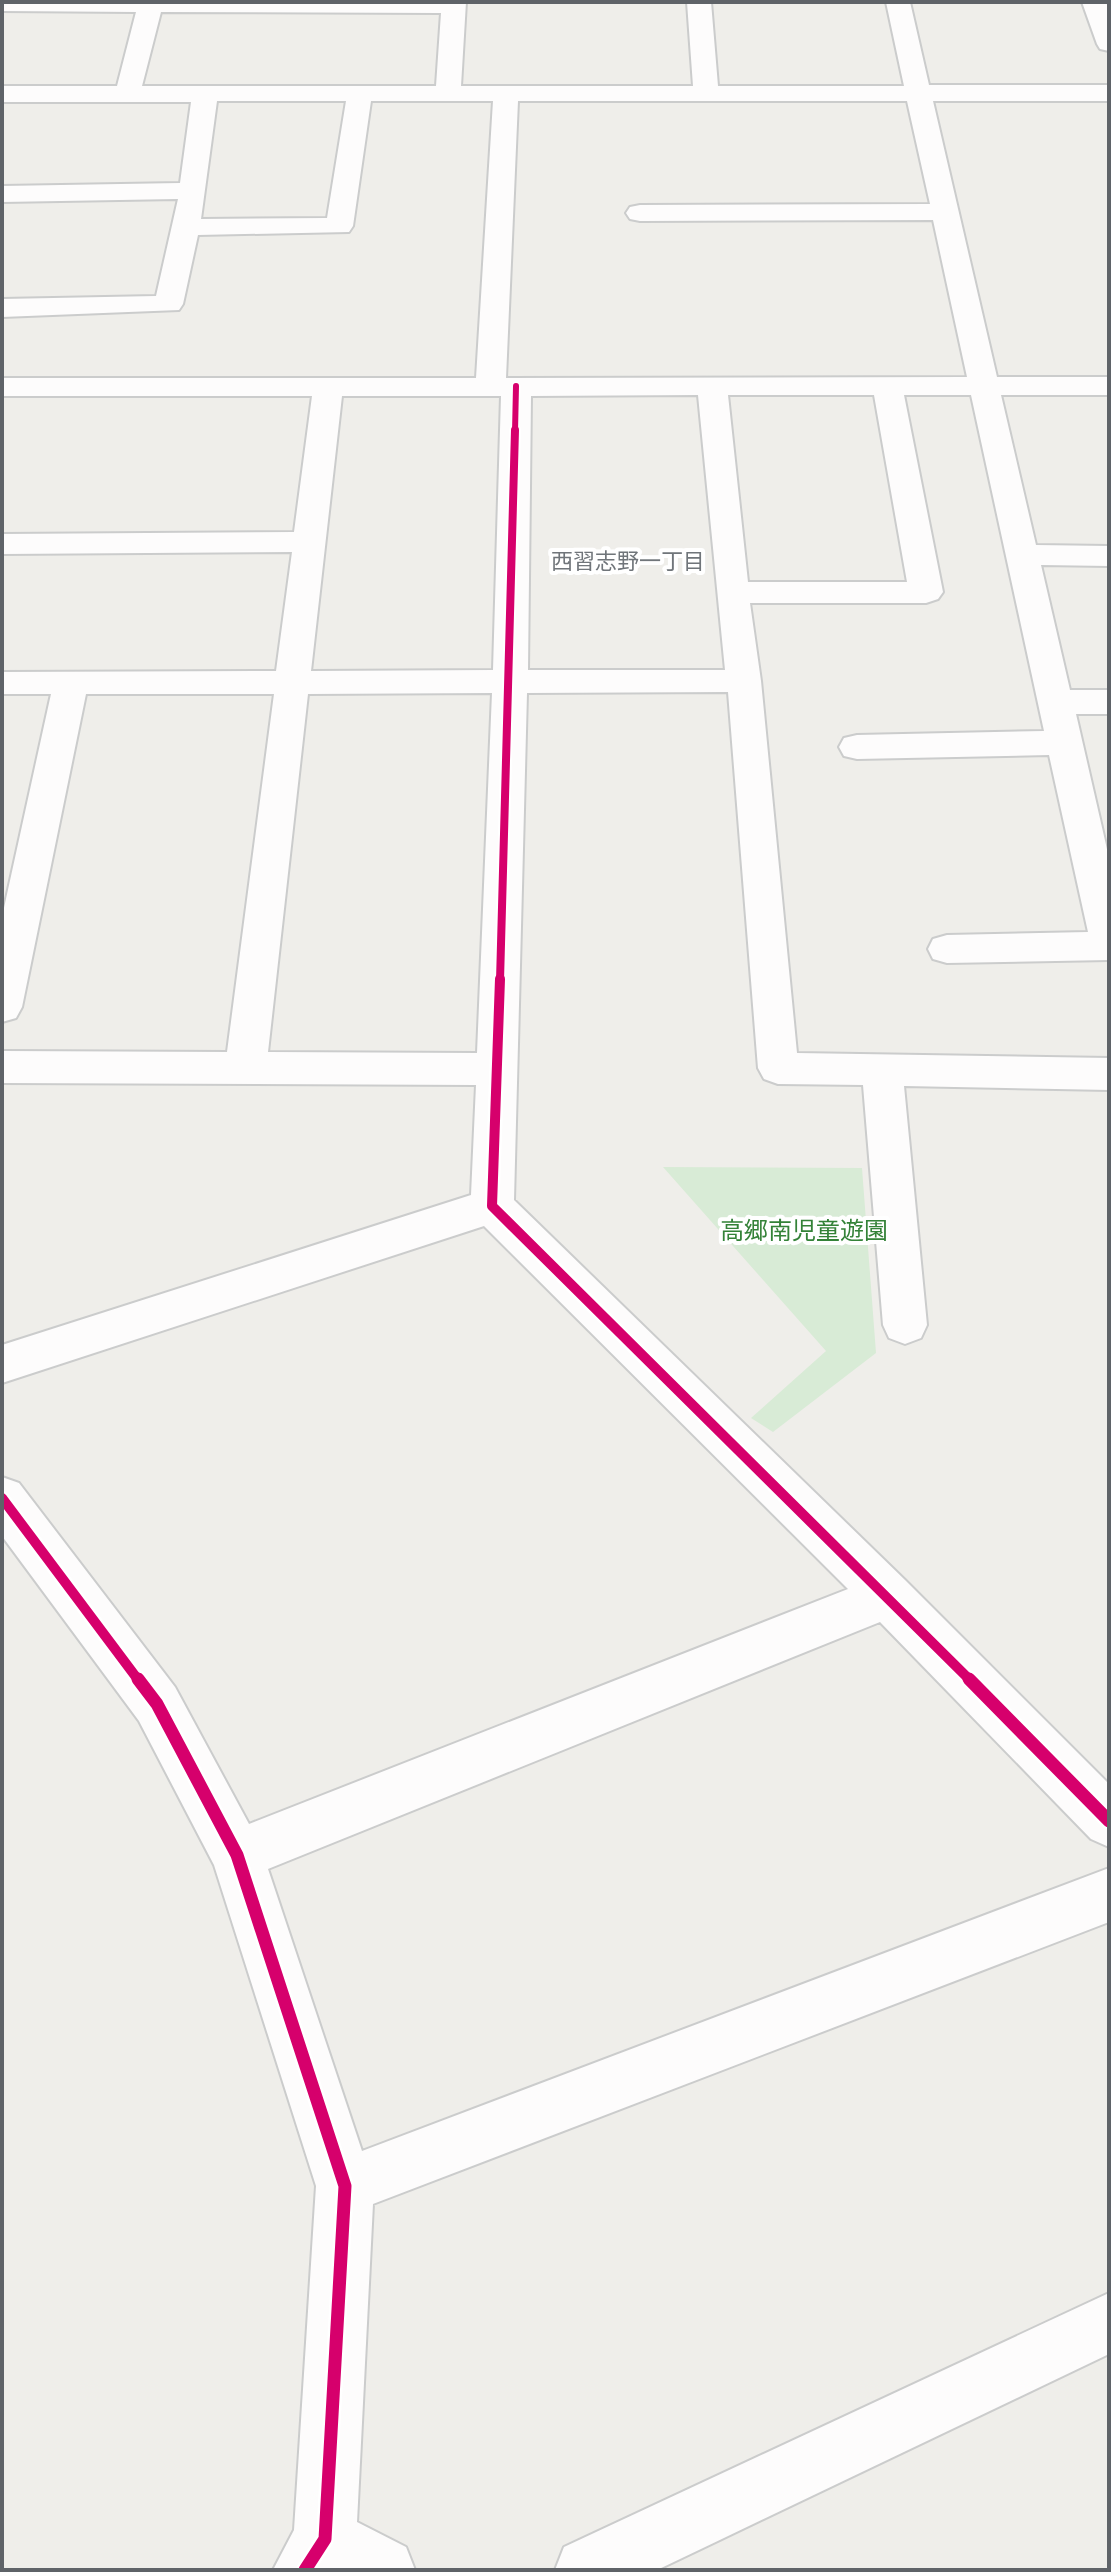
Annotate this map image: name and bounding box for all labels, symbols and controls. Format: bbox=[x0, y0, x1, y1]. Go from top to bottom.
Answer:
district label: 西習志野一丁目 bbox=[551, 547, 705, 575]
park label: 高郷南児童遊園 bbox=[720, 1215, 888, 1246]

